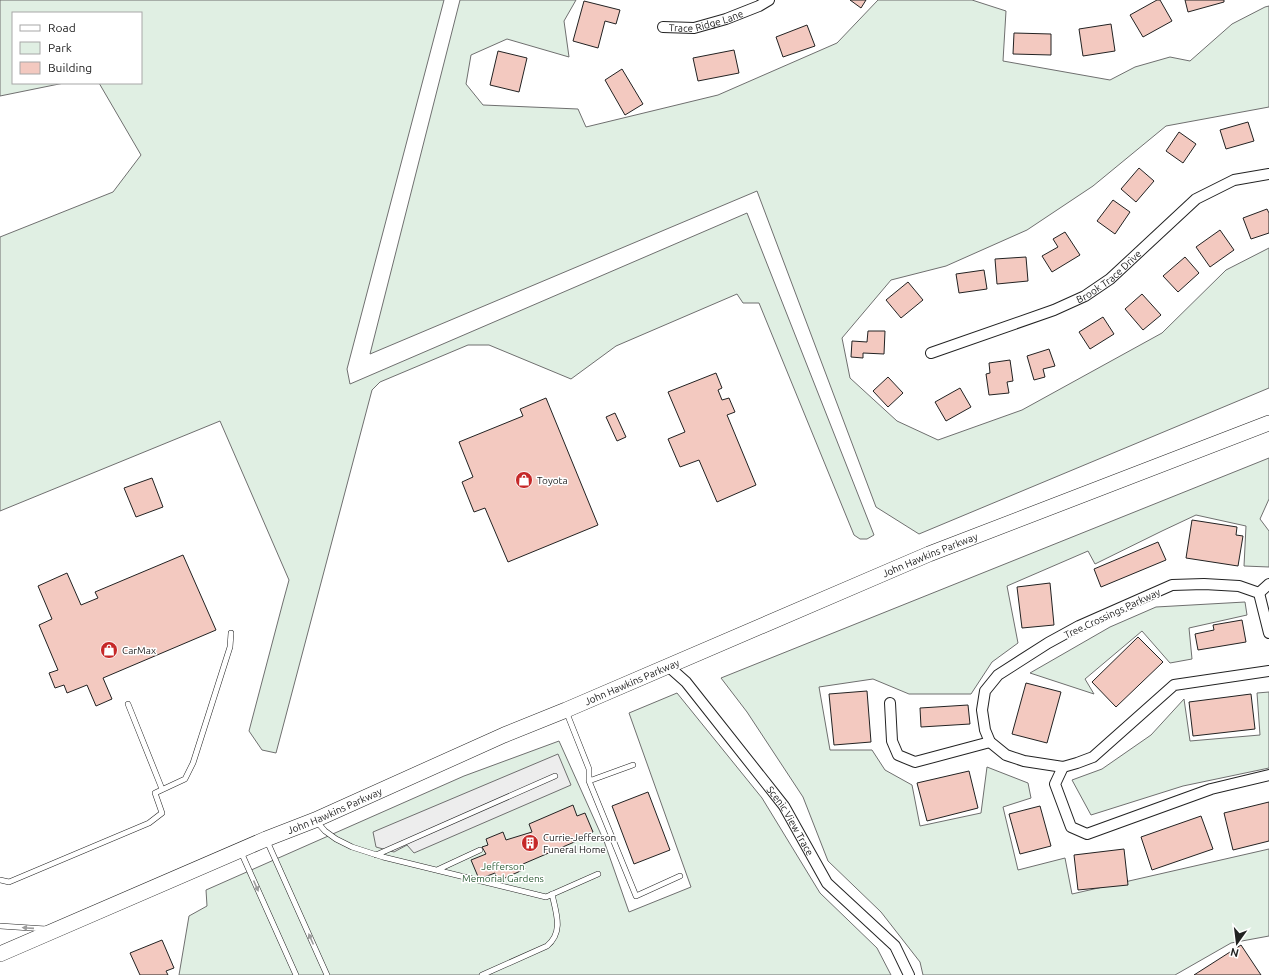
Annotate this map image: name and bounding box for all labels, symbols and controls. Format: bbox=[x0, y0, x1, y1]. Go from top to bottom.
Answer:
street label: Trace Ridge Lane bbox=[669, 8, 745, 34]
legend bbox=[12, 12, 142, 84]
text: Road bbox=[48, 21, 76, 34]
text: Park bbox=[48, 41, 72, 54]
text: Building bbox=[48, 61, 92, 74]
street label: Brook Trace Drive bbox=[1075, 248, 1144, 305]
shop icon: Toyota bbox=[514, 470, 534, 490]
place label: Toyota bbox=[537, 475, 568, 486]
street label: John Hawkins Parkway bbox=[881, 531, 979, 579]
street label: Tree Crossings Parkway bbox=[1062, 586, 1162, 641]
shop icon: CarMax bbox=[99, 640, 119, 660]
place label: CarMax bbox=[122, 645, 156, 656]
street label: John Hawkins Parkway bbox=[583, 657, 681, 707]
street label: Scenic View Trace bbox=[764, 784, 815, 857]
street label: John Hawkins Parkway bbox=[286, 786, 384, 836]
place label: Currie-Jefferson Funeral Home bbox=[543, 832, 616, 855]
building icon: Currie-Jefferson Funeral Home bbox=[520, 833, 540, 853]
park label: Jefferson Memorial Gardens bbox=[462, 861, 544, 884]
one-way arrow bbox=[253, 881, 259, 892]
north arrow bbox=[1217, 923, 1257, 963]
one-way arrow bbox=[22, 924, 34, 931]
one-way arrow bbox=[308, 934, 314, 945]
text: N bbox=[1229, 946, 1240, 960]

